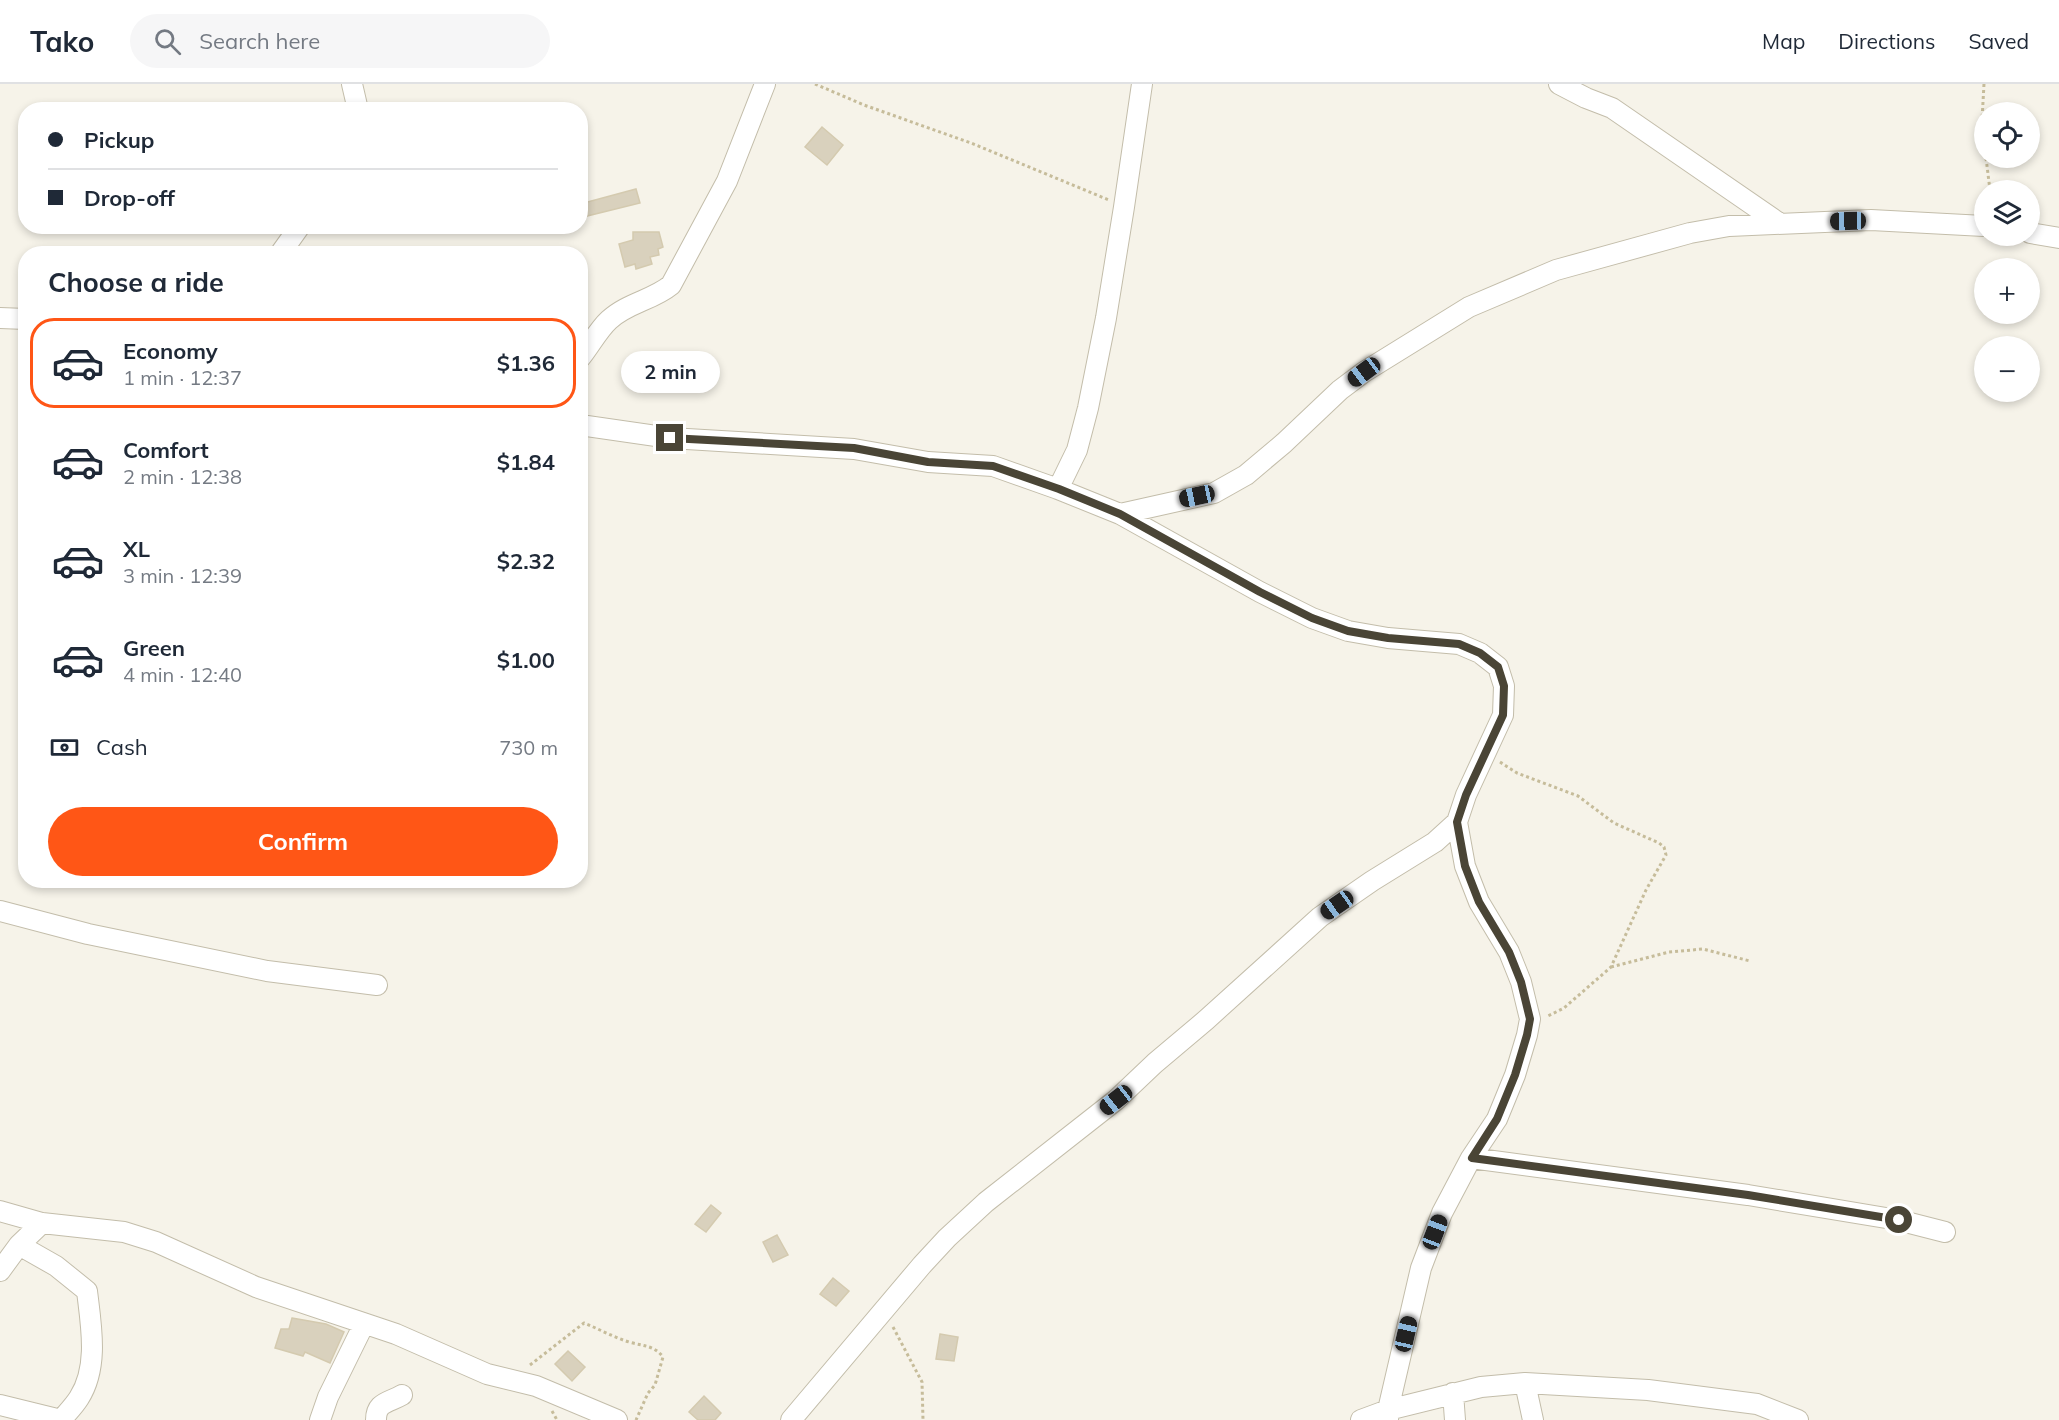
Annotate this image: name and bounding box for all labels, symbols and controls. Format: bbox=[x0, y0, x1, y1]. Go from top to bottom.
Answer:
search box bbox=[130, 14, 550, 68]
text: Tako bbox=[30, 24, 94, 59]
icon: search bbox=[151, 25, 184, 58]
text: Search here bbox=[199, 27, 320, 55]
text: Map bbox=[1762, 28, 1805, 54]
text: Directions bbox=[1838, 28, 1935, 54]
text: Saved bbox=[1968, 28, 2029, 54]
map controls bbox=[1974, 102, 2040, 402]
button: locate bbox=[1974, 102, 2040, 168]
text: Pickup bbox=[84, 126, 154, 154]
button: layers bbox=[1974, 180, 2040, 246]
text: Drop-off bbox=[84, 184, 175, 212]
car bbox=[1830, 212, 1866, 230]
button: + bbox=[1974, 258, 2040, 324]
text: Choose a ride bbox=[48, 265, 224, 299]
icon: car bbox=[51, 336, 105, 390]
button: − bbox=[1974, 336, 2040, 402]
text: Economy bbox=[123, 337, 218, 365]
text: $1.36 bbox=[497, 349, 555, 377]
callout: 2 min bbox=[620, 351, 720, 393]
car bbox=[1344, 354, 1384, 390]
text: 2 min bbox=[644, 359, 697, 384]
text: 1 min · 12:37 bbox=[123, 365, 242, 390]
route end bbox=[656, 424, 683, 451]
icon: car bbox=[51, 435, 105, 489]
text: Comfort bbox=[123, 436, 209, 464]
text: $1.84 bbox=[497, 448, 555, 476]
text: 2 min · 12:38 bbox=[123, 464, 242, 489]
car bbox=[1178, 483, 1216, 509]
icon: car bbox=[51, 534, 105, 588]
text: XL bbox=[123, 535, 150, 563]
text: $2.32 bbox=[497, 547, 555, 575]
text: 3 min · 12:39 bbox=[123, 563, 242, 588]
icon: car bbox=[51, 633, 105, 687]
text: Green bbox=[123, 634, 185, 662]
text: $1.00 bbox=[497, 646, 555, 674]
text: 4 min · 12:40 bbox=[123, 662, 242, 687]
icon: cash bbox=[48, 731, 81, 764]
text: Cash bbox=[96, 733, 148, 761]
text: 730 m bbox=[499, 735, 558, 760]
button: Confirm bbox=[48, 807, 558, 876]
car bbox=[1317, 887, 1357, 923]
car bbox=[1096, 1082, 1136, 1118]
route start bbox=[1885, 1206, 1912, 1233]
car bbox=[1420, 1212, 1450, 1252]
car bbox=[1393, 1314, 1419, 1354]

